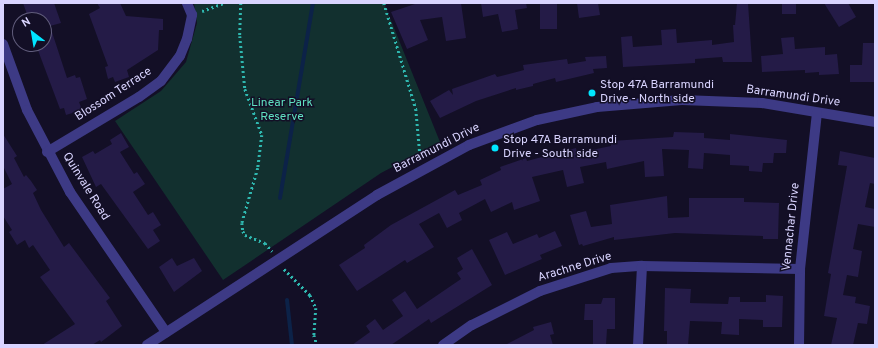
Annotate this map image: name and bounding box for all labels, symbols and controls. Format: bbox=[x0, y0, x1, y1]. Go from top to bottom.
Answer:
north arrow bbox=[12, 12, 52, 52]
text: N bbox=[19, 15, 33, 31]
street label: Blossom Terrace bbox=[73, 65, 155, 125]
place label: Stop 47A Barramundi Drive - North side bbox=[600, 79, 715, 107]
street label: Barramundi Drive bbox=[745, 83, 841, 111]
marker: Stop 47A Barramundi Drive - North side bbox=[587, 88, 597, 98]
park label: Linear Park Reserve bbox=[251, 97, 313, 125]
street label: Barramundi Drive bbox=[391, 121, 483, 177]
place label: Stop 47A Barramundi Drive - South side bbox=[503, 134, 618, 162]
marker: Stop 47A Barramundi Drive - South side bbox=[490, 143, 500, 153]
street label: Quinvale Road bbox=[58, 150, 112, 224]
street label: Vennachar Drive bbox=[780, 182, 804, 272]
street label: Arachne Drive bbox=[536, 250, 614, 286]

